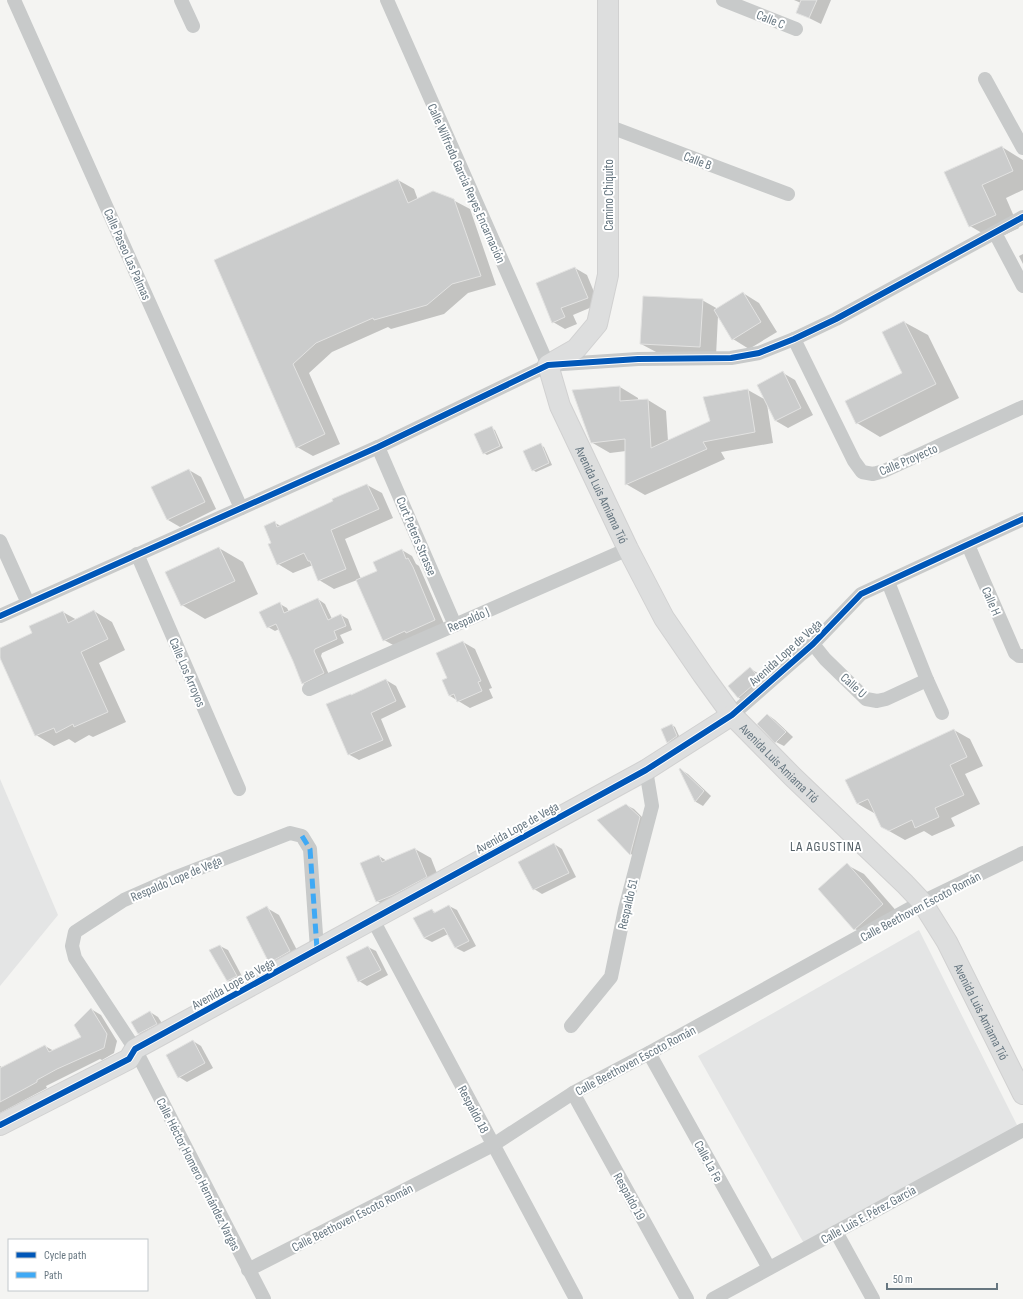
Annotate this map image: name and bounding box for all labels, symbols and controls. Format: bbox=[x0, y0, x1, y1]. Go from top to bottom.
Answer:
street label: Calle C bbox=[754, 7, 787, 33]
street label: Calle Wilfredo García Reyes Encarnación bbox=[424, 101, 509, 266]
street label: Calle B bbox=[681, 148, 714, 174]
street label: Camino Chiquito bbox=[601, 159, 617, 231]
street label: Calle Paseo Las Palmas bbox=[100, 206, 155, 303]
street label: Calle Proyecto bbox=[877, 440, 940, 479]
street label: Avenida Luis Amiama Tió bbox=[571, 443, 631, 546]
street label: Curt Peters Strasse bbox=[392, 495, 440, 578]
street label: Calle H bbox=[978, 585, 1004, 618]
street label: Respaldo J bbox=[445, 604, 492, 636]
street label: Avenida Lope de Vega bbox=[745, 616, 825, 690]
street label: Calle Los Arroyos bbox=[165, 636, 209, 710]
street label: Calle U bbox=[837, 670, 870, 702]
street label: Avenida Luis Amiama Tió bbox=[735, 720, 822, 807]
street label: Avenida Lope de Vega bbox=[472, 799, 562, 858]
district label: LA AGUSTINA bbox=[790, 838, 862, 855]
street label: Respaldo Lope de Vega bbox=[128, 852, 224, 905]
street label: Calle Beethoven Escoto Román bbox=[858, 868, 983, 945]
street label: Respaldo 51 bbox=[614, 877, 642, 931]
street label: Avenida Lope de Vega bbox=[188, 955, 278, 1014]
street label: Avenida Luis Amiama Tió bbox=[950, 960, 1012, 1063]
street label: Calle Beethoven Escoto Román bbox=[573, 1022, 698, 1099]
street label: Respaldo 18 bbox=[454, 1083, 492, 1136]
street label: Calle Héctor Homero Hernández Vargas bbox=[153, 1095, 244, 1254]
street label: Calle La Fe bbox=[690, 1138, 726, 1185]
street label: Respaldo 19 bbox=[610, 1170, 649, 1223]
street label: Calle Beethoven Escoto Román bbox=[289, 1180, 416, 1255]
street label: Calle Luis E. Pérez García bbox=[818, 1182, 919, 1248]
legend bbox=[8, 1239, 148, 1291]
text: Cycle path bbox=[44, 1248, 86, 1263]
scale bar bbox=[887, 1265, 997, 1291]
text: Path bbox=[44, 1268, 62, 1283]
text: 50 m bbox=[893, 1272, 913, 1287]

